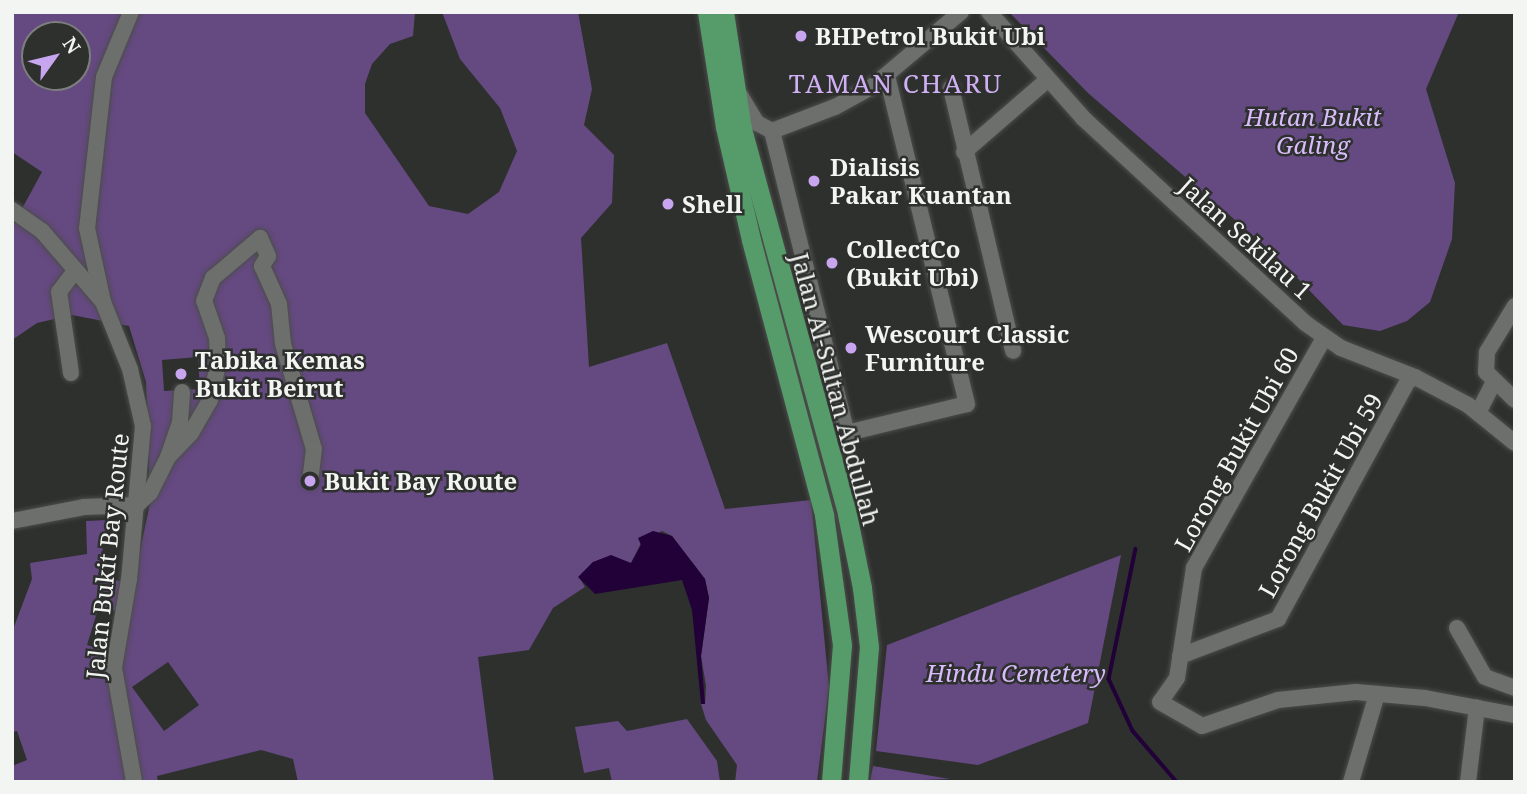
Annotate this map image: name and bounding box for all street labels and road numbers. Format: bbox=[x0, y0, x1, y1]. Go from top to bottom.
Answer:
street label: Jalan Sekilau 1 bbox=[1174, 171, 1318, 305]
street label: Jalan Al-Sultan Abdullah bbox=[786, 249, 886, 529]
street label: Lorong Bukit Ubi 60 bbox=[1168, 342, 1304, 556]
street label: Lorong Bukit Ubi 59 bbox=[1252, 388, 1388, 602]
street label: Jalan Bukit Bay Route bbox=[80, 432, 134, 680]

